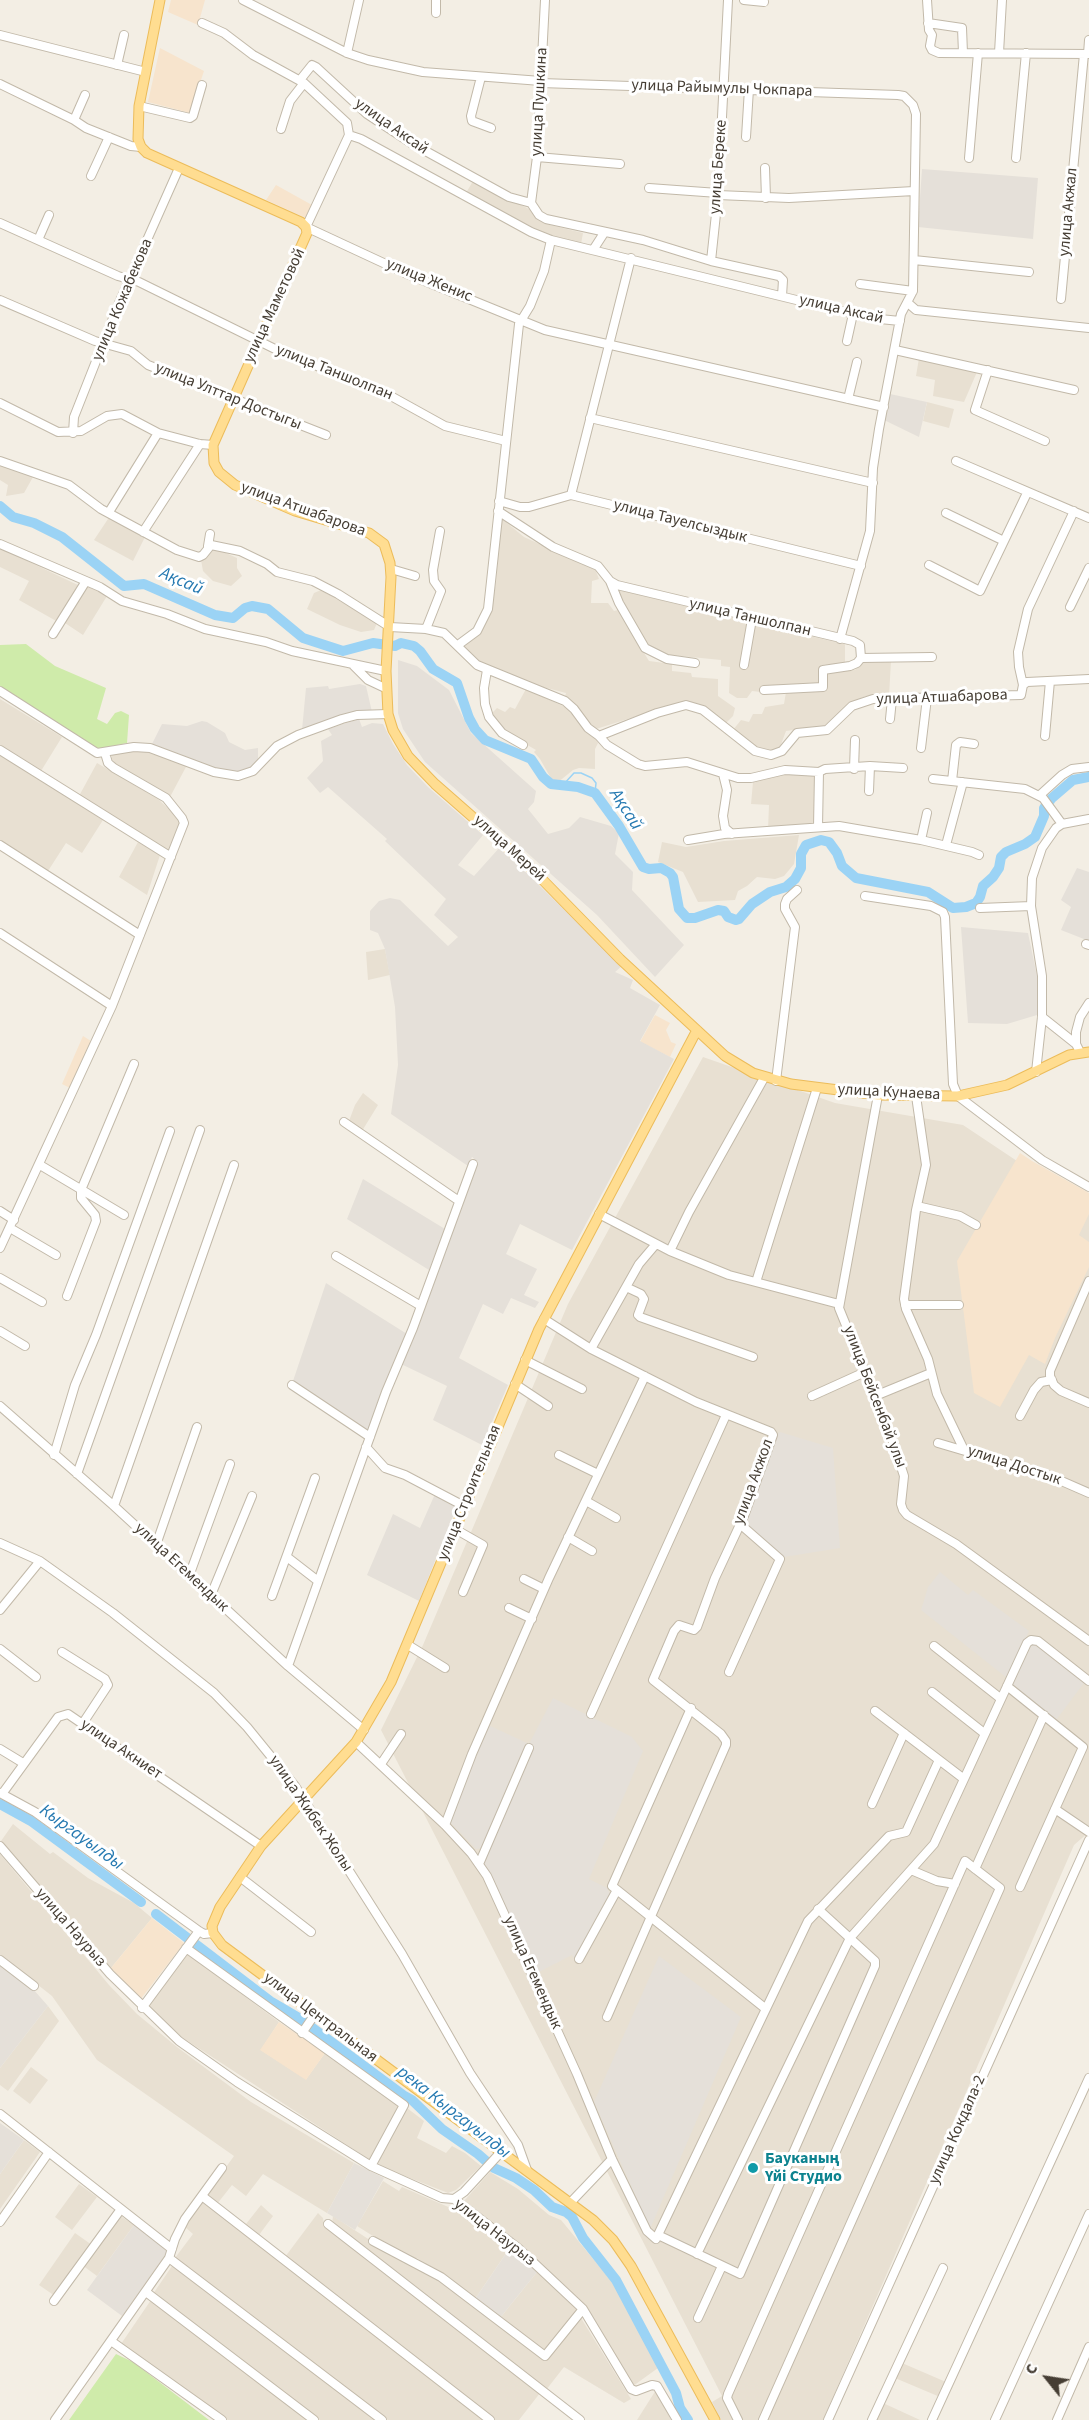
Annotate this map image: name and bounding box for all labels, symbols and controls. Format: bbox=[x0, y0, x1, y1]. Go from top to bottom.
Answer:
street label: улица Пушкина bbox=[528, 47, 552, 157]
street label: улица Райымулы Чокпара bbox=[631, 76, 813, 102]
street label: улица Аксай bbox=[350, 95, 432, 159]
street label: улица Береке bbox=[706, 119, 732, 215]
street label: улица Акжал bbox=[1056, 167, 1082, 257]
street label: улица Кожабекова bbox=[89, 236, 157, 364]
street label: улица Маметовой bbox=[240, 246, 310, 366]
street label: улица Женис bbox=[383, 255, 475, 307]
street label: улица Аксай bbox=[797, 291, 885, 329]
street label: улица Таншолпан bbox=[273, 341, 395, 405]
street label: улица Улттар Достыгы bbox=[152, 359, 304, 435]
street label: улица Атшабарова bbox=[238, 479, 368, 541]
street label: улица Тауелсыздык bbox=[611, 496, 749, 548]
water label: Ақсай bbox=[156, 563, 206, 601]
street label: улица Таншолпан bbox=[687, 595, 813, 641]
street label: улица Атшабарова bbox=[876, 686, 1008, 710]
water label: Ақсай bbox=[604, 785, 646, 835]
street label: улица Мерей bbox=[469, 812, 549, 886]
street label: улица Кунаева bbox=[837, 1081, 941, 1105]
street label: улица Бейсенбай улы bbox=[838, 1323, 910, 1471]
street label: улица Строительная bbox=[434, 1422, 506, 1564]
street label: улица Акжол bbox=[730, 1437, 778, 1527]
street label: улица Достык bbox=[965, 1442, 1063, 1490]
street label: улица Егемендык bbox=[130, 1519, 232, 1617]
street label: улица Акниет bbox=[76, 1715, 166, 1785]
street label: улица Жибек Жолы bbox=[264, 1752, 356, 1876]
water label: Кыргауылды bbox=[35, 1800, 127, 1876]
street label: улица Наурыз bbox=[31, 1885, 109, 1971]
street label: улица Егемендык bbox=[498, 1914, 566, 2032]
street label: улица Центральная bbox=[259, 1969, 381, 2067]
water label: река Кыргауылды bbox=[392, 2062, 514, 2164]
street label: улица Кокдала-2 bbox=[925, 2073, 991, 2187]
place label: Бауканың Үйі Студио bbox=[765, 2149, 842, 2187]
marker: Бауканың Үйі Студио bbox=[746, 2161, 760, 2175]
street label: улица Наурыз bbox=[449, 2195, 539, 2271]
north arrow bbox=[1017, 2348, 1077, 2408]
text: С bbox=[1020, 2359, 1043, 2379]

